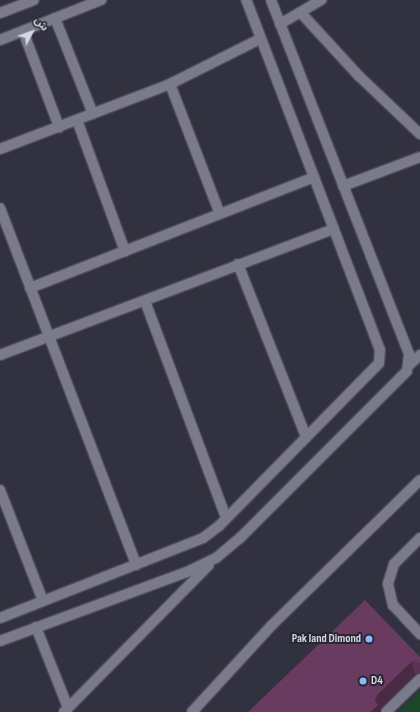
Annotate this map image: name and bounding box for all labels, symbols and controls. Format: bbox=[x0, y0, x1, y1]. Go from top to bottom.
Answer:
north arrow bbox=[12, 12, 52, 52]
text: ش bbox=[32, 14, 51, 34]
place label: Pak land Dimond bbox=[292, 632, 361, 646]
marker: Pak land Dimond bbox=[364, 634, 374, 644]
place label: D4 bbox=[371, 674, 383, 688]
marker: D4 bbox=[358, 676, 368, 686]

